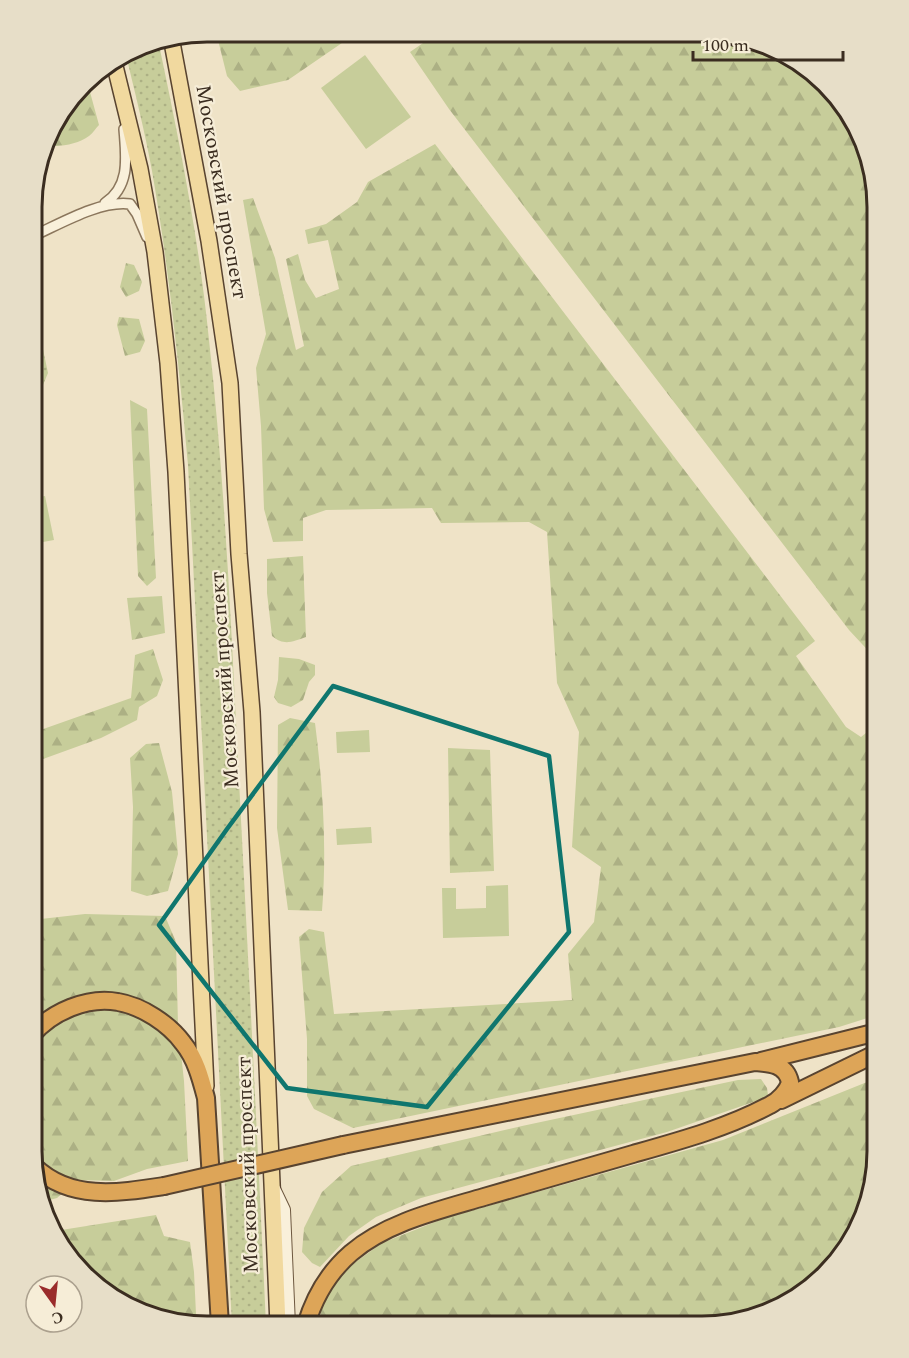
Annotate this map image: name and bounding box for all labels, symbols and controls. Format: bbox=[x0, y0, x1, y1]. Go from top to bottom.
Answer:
scale bar bbox=[693, 24, 843, 62]
text: 100 m bbox=[702, 32, 749, 59]
street label: Московский проспект bbox=[186, 82, 256, 302]
street label: Московский проспект bbox=[201, 571, 249, 789]
street label: Московский проспект bbox=[228, 1056, 268, 1274]
north arrow bbox=[24, 1274, 84, 1334]
text: С bbox=[49, 1304, 66, 1331]

